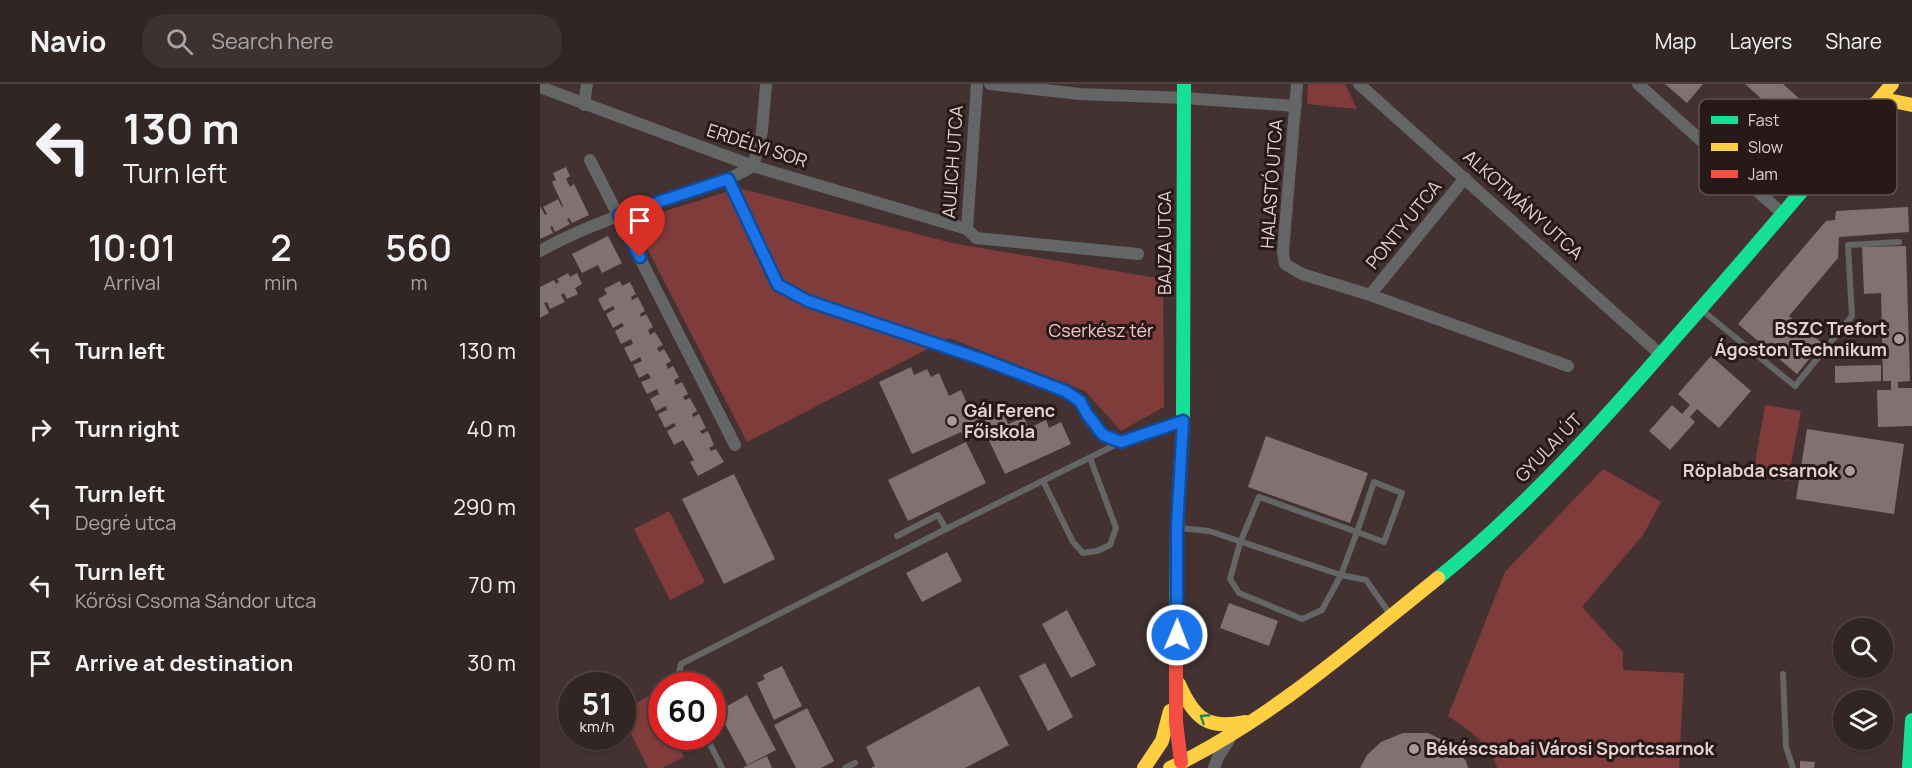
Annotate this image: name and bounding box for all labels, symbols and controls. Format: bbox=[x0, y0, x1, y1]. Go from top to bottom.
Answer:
search box bbox=[142, 14, 562, 68]
text: Navio bbox=[30, 22, 106, 60]
icon: search bbox=[163, 25, 196, 58]
text: Search here bbox=[211, 26, 334, 56]
text: Map bbox=[1655, 27, 1696, 55]
text: Layers bbox=[1729, 27, 1792, 55]
text: Share bbox=[1825, 27, 1882, 55]
text: 130 m bbox=[123, 99, 240, 157]
legend bbox=[1699, 99, 1897, 195]
street label: AULICH UTCA bbox=[936, 104, 968, 219]
icon: left bbox=[24, 108, 102, 186]
text: Fast bbox=[1748, 109, 1779, 131]
street label: ERDÉLYI SOR bbox=[704, 118, 811, 173]
street label: HALASTÓ UTCA bbox=[1255, 118, 1288, 249]
text: Slow bbox=[1748, 136, 1783, 158]
street label: ALKOTMÁNY UTCA bbox=[1459, 144, 1589, 265]
text: Turn left bbox=[123, 154, 227, 191]
text: Jam bbox=[1748, 163, 1778, 185]
street label: PONTY UTCA bbox=[1360, 175, 1447, 274]
street label: BAJZA UTCA bbox=[1152, 190, 1176, 295]
pin bbox=[614, 195, 665, 257]
icon: arrive bbox=[623, 204, 656, 237]
text: 10:01 bbox=[88, 223, 176, 272]
text: 2 bbox=[270, 223, 292, 272]
text: 560 bbox=[386, 223, 452, 272]
text: Arrival bbox=[104, 269, 161, 296]
text: min bbox=[264, 269, 298, 296]
text: m bbox=[410, 269, 427, 296]
place label: BSZC Trefort Ágoston Technikum bbox=[1715, 316, 1887, 361]
park label: Cserkész tér bbox=[1048, 318, 1154, 342]
marker: BSZC Trefort Ágoston Technikum bbox=[1892, 332, 1906, 346]
icon: left bbox=[24, 335, 57, 368]
text: Turn left bbox=[75, 336, 165, 366]
text: 130 m bbox=[459, 336, 516, 366]
place label: Gál Ferenc Főiskola bbox=[964, 398, 1055, 443]
street label: GYULAI ÚT bbox=[1510, 408, 1587, 487]
icon: right bbox=[24, 413, 57, 446]
text: Turn right bbox=[75, 414, 180, 444]
text: 40 m bbox=[467, 414, 516, 444]
marker: Gál Ferenc Főiskola bbox=[945, 414, 959, 428]
place label: Röplabda csarnok bbox=[1683, 458, 1839, 482]
marker: Röplabda csarnok bbox=[1843, 464, 1857, 478]
text: Turn left bbox=[75, 479, 165, 509]
icon: left bbox=[24, 491, 57, 524]
text: 290 m bbox=[453, 492, 516, 522]
text: Degré utca bbox=[75, 509, 176, 536]
text: Turn left bbox=[75, 557, 165, 587]
icon: left bbox=[24, 569, 57, 602]
text: 70 m bbox=[468, 570, 516, 600]
text: Kőrösi Csoma Sándor utca bbox=[75, 587, 316, 614]
position arrow bbox=[1145, 603, 1209, 667]
map controls bbox=[1833, 618, 1893, 750]
button: search bbox=[1833, 618, 1893, 678]
icon: arrive bbox=[24, 647, 57, 680]
text: Arrive at destination bbox=[75, 648, 293, 678]
text: 30 m bbox=[467, 648, 516, 678]
speed limit sign: 60 bbox=[648, 672, 726, 750]
text: 51 bbox=[582, 683, 612, 724]
button: layers bbox=[1833, 690, 1893, 750]
one-way arrow bbox=[1200, 714, 1210, 726]
text: km/h bbox=[580, 716, 614, 737]
place label: Békéscsabai Városi Sportcsarnok bbox=[1426, 736, 1715, 760]
marker: Békéscsabai Városi Sportcsarnok bbox=[1407, 742, 1421, 756]

